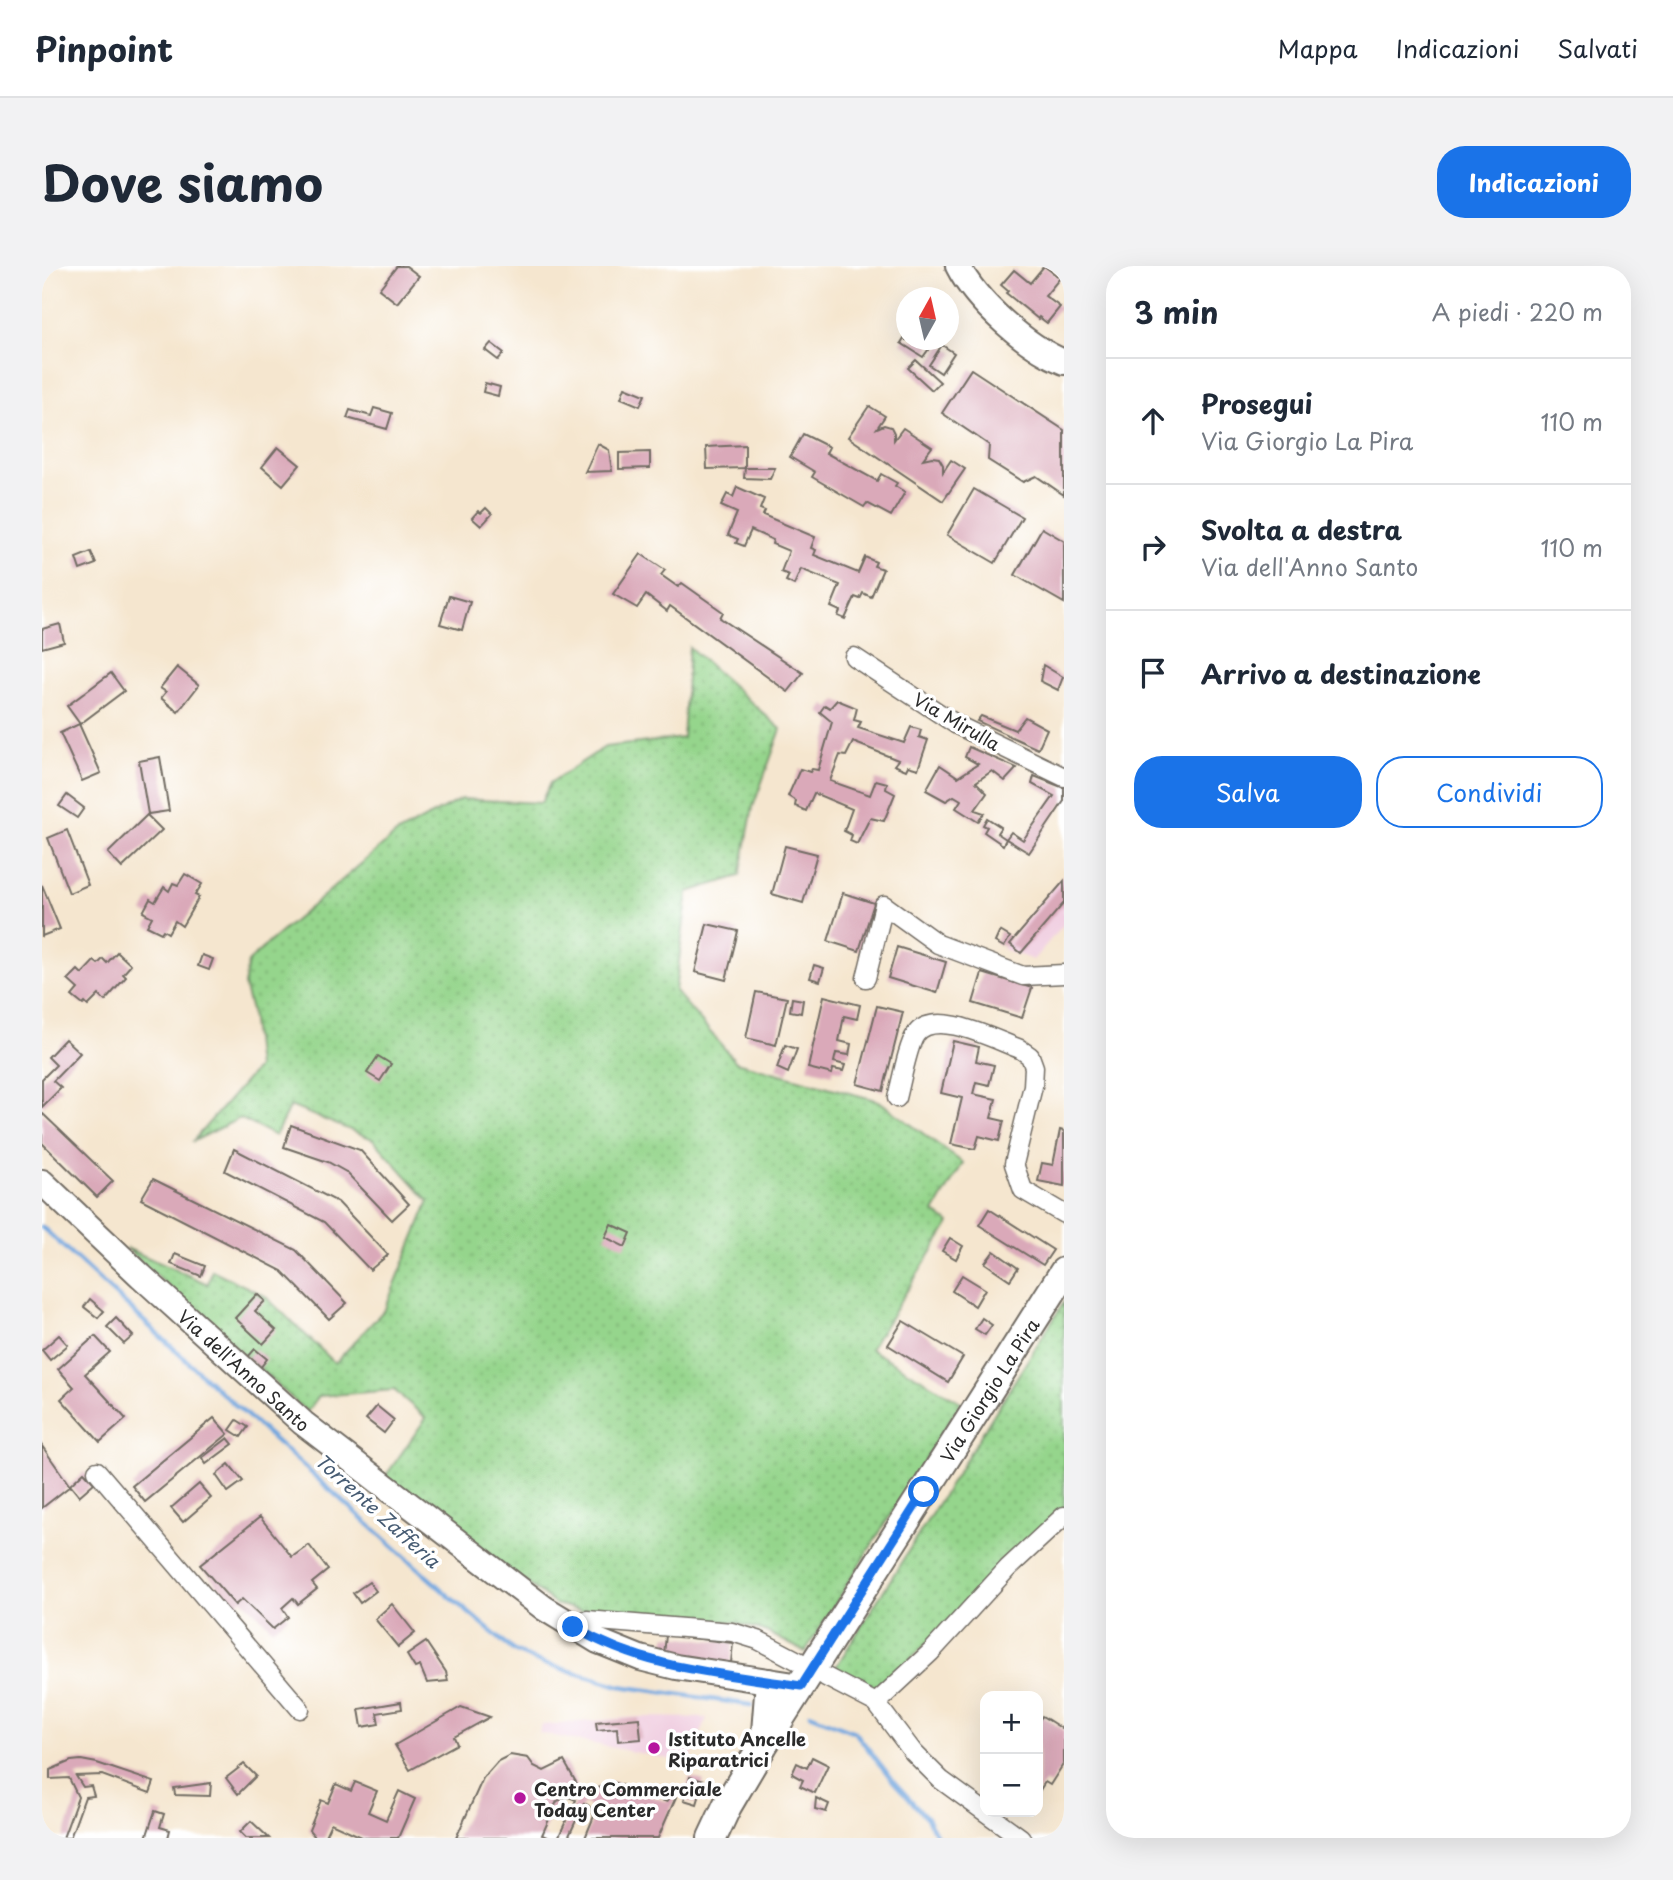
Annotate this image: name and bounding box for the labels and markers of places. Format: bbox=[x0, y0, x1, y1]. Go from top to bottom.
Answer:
place label: Istituto Ancelle Riparatrici bbox=[668, 1725, 806, 1773]
marker: Istituto Ancelle Riparatrici bbox=[646, 1740, 662, 1756]
place label: Centro Commerciale Today Center bbox=[534, 1775, 722, 1823]
marker: Centro Commerciale Today Center bbox=[512, 1790, 528, 1806]

